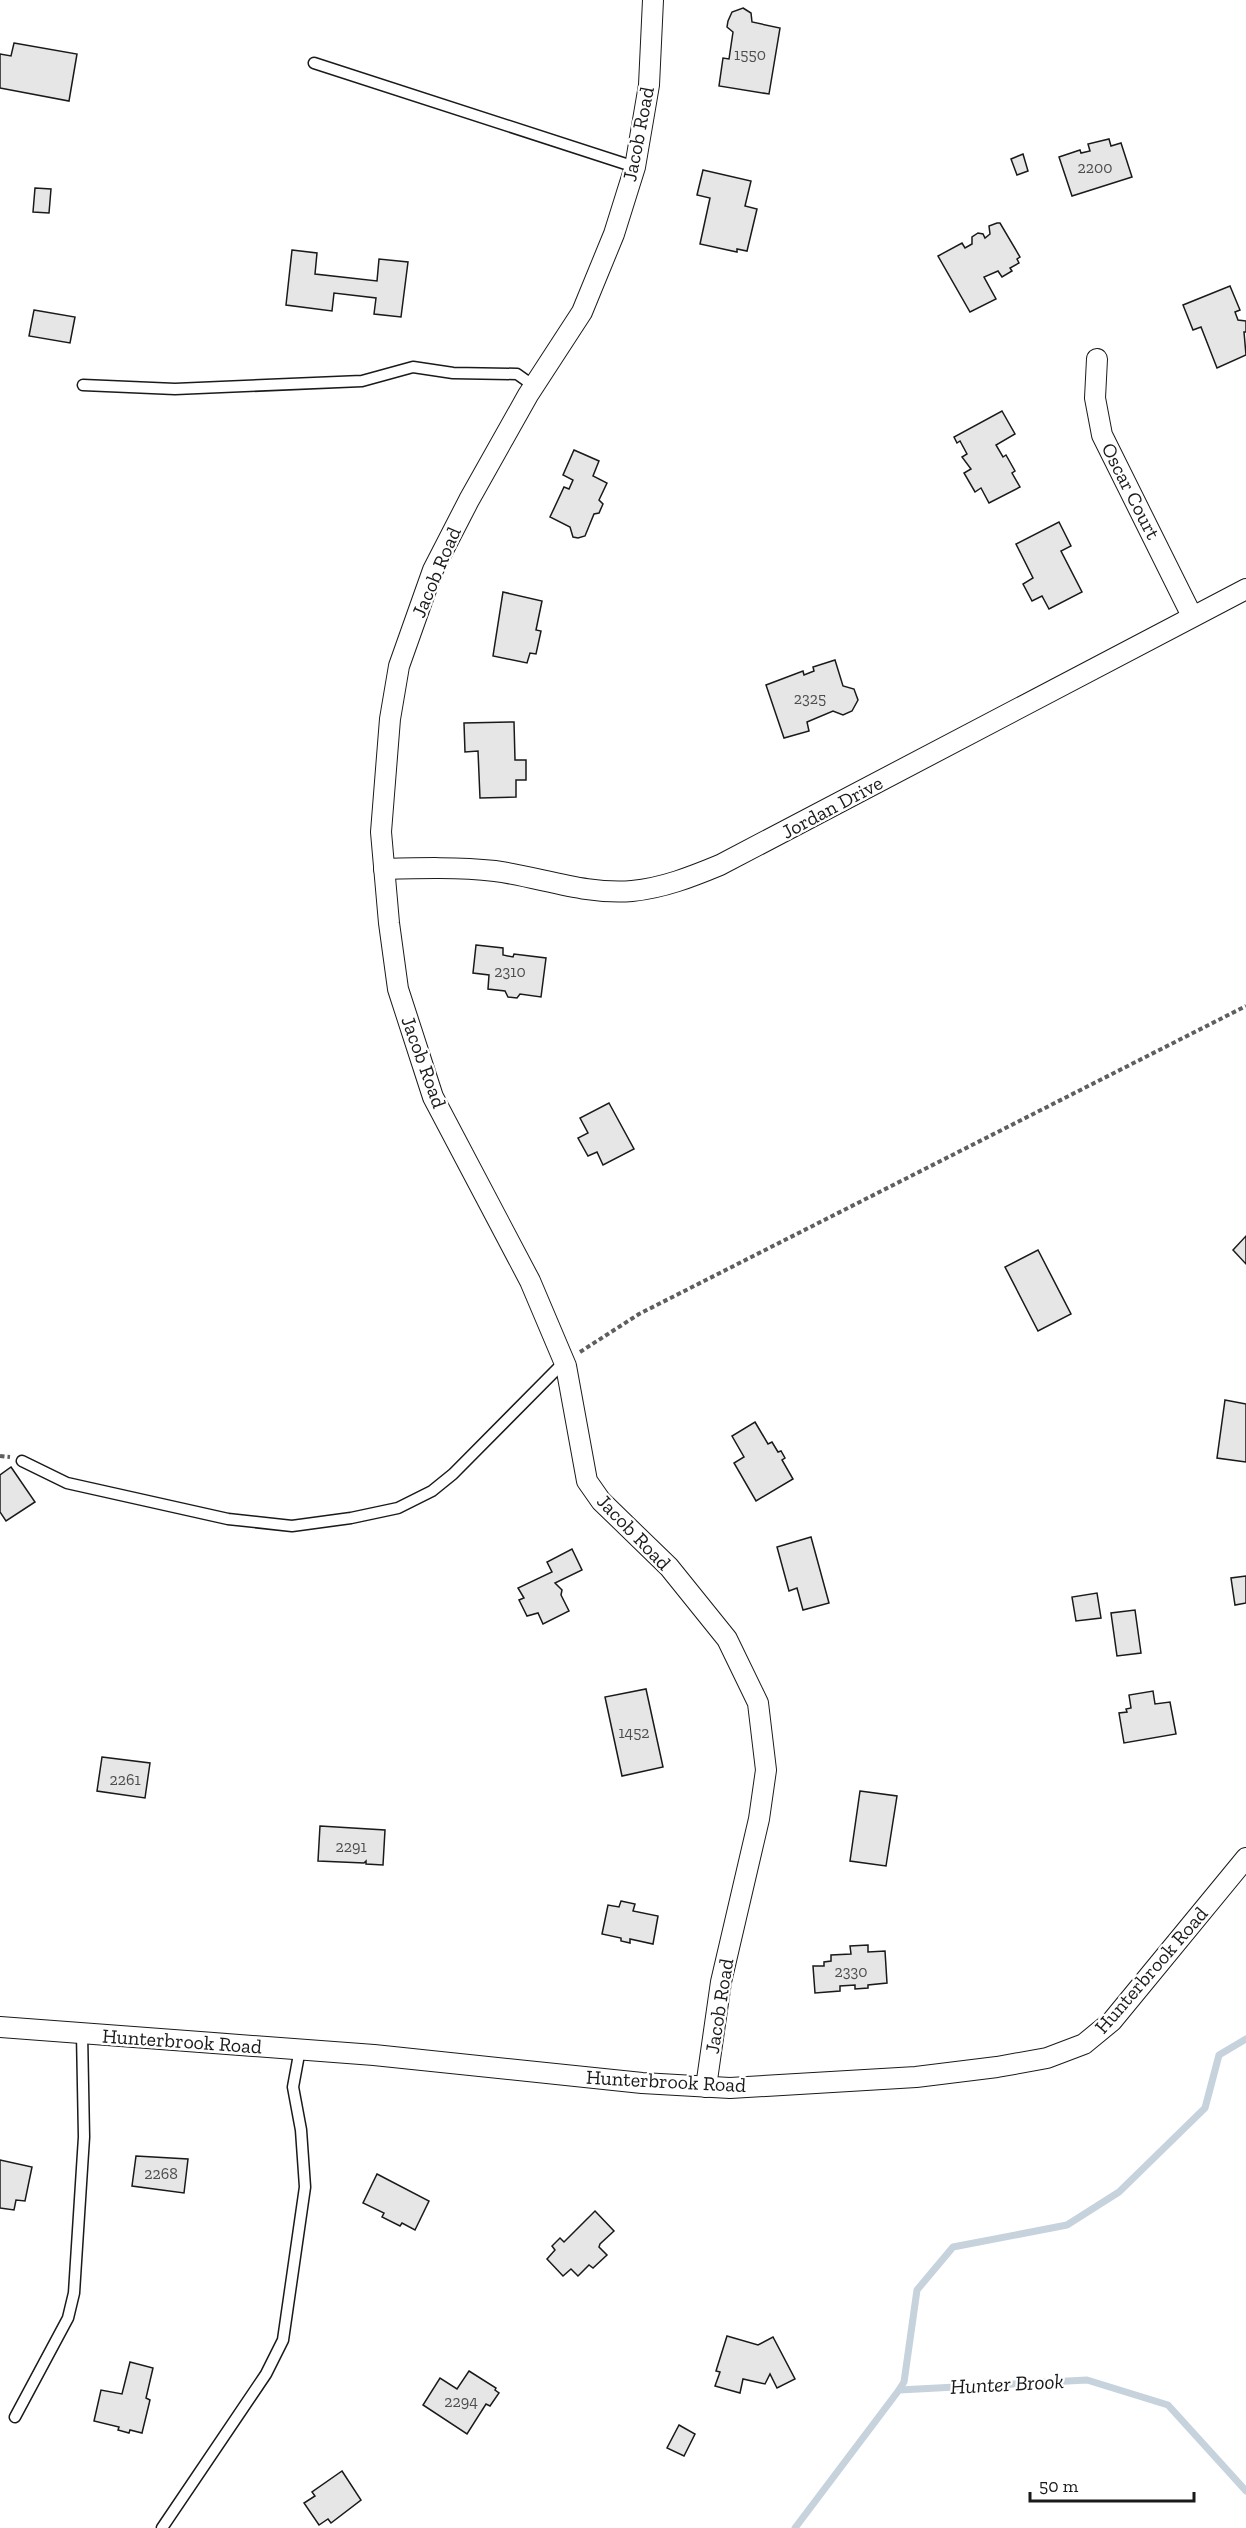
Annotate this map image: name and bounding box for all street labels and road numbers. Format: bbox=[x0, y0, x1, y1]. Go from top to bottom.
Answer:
street label: Jacob Road bbox=[617, 85, 659, 183]
street label: Oscar Court bbox=[1096, 439, 1166, 544]
street label: Jacob Road bbox=[406, 523, 466, 621]
street label: Jordan Drive bbox=[777, 770, 887, 844]
street label: Jacob Road bbox=[396, 1013, 452, 1111]
street label: Jacob Road bbox=[592, 1489, 676, 1575]
street label: Hunterbrook Road bbox=[1089, 1902, 1213, 2038]
street label: Jacob Road bbox=[700, 1957, 738, 2055]
street label: Hunterbrook Road bbox=[101, 2023, 263, 2059]
street label: Hunterbrook Road bbox=[585, 2065, 747, 2097]

